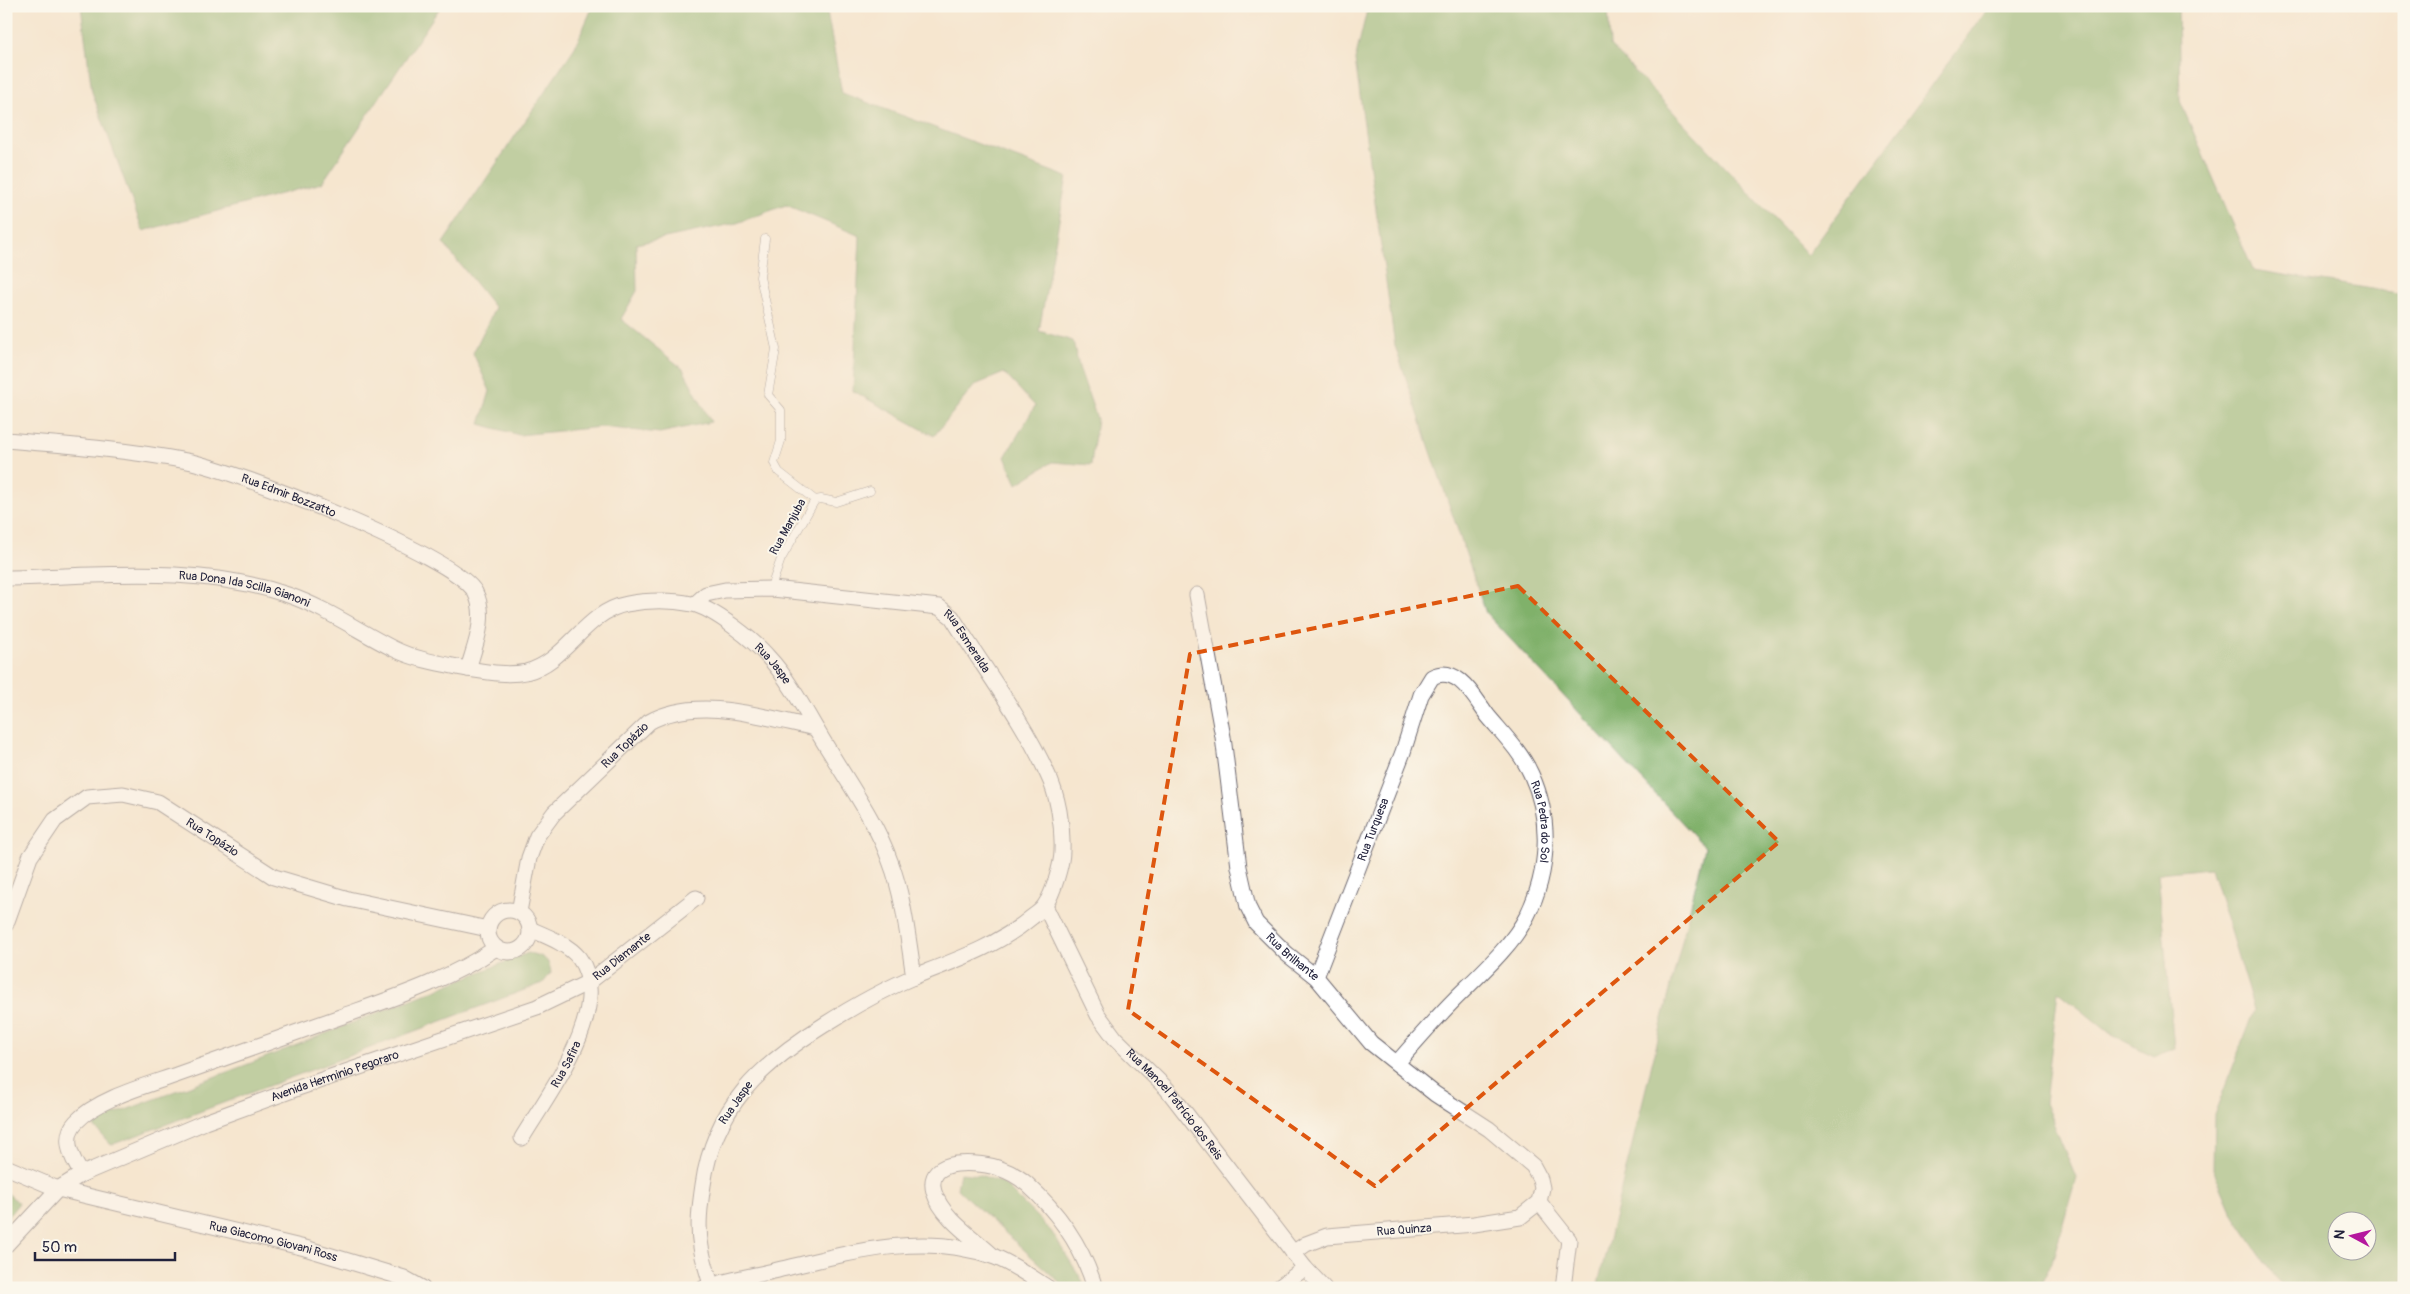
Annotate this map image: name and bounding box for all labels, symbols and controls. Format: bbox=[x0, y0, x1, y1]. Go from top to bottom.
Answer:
street label: Rua Edmir Bozzatto bbox=[239, 470, 339, 521]
street label: Rua Manjuba bbox=[766, 496, 810, 558]
street label: Rua Dona Ida Scilla Gianoni bbox=[178, 568, 312, 610]
street label: Rua Esmeralda bbox=[941, 606, 994, 676]
street label: Rua Jaspe bbox=[751, 640, 794, 687]
street label: Rua Topázio bbox=[598, 719, 652, 771]
street label: Rua Pedra do Sol bbox=[1527, 779, 1553, 864]
street label: Rua Turquesa bbox=[1354, 796, 1392, 863]
street label: Rua Topázio bbox=[183, 815, 242, 860]
street label: Rua Diamante bbox=[590, 929, 654, 984]
street label: Rua Brilhante bbox=[1263, 930, 1322, 984]
street label: Rua Safira bbox=[548, 1038, 584, 1090]
street label: Rua Manoel Patrício dos Reis bbox=[1123, 1046, 1227, 1163]
street label: Avenida Herminio Pegoraro bbox=[269, 1047, 401, 1105]
street label: Rua Jaspe bbox=[716, 1078, 756, 1128]
north arrow bbox=[2328, 1212, 2378, 1262]
street label: Rua Giacomo Giovani Ross bbox=[208, 1218, 340, 1265]
street label: Rua Quinza bbox=[1376, 1221, 1432, 1239]
scale bar bbox=[35, 1229, 175, 1261]
text: N bbox=[2331, 1229, 2349, 1240]
text: 50 m bbox=[42, 1238, 77, 1257]

